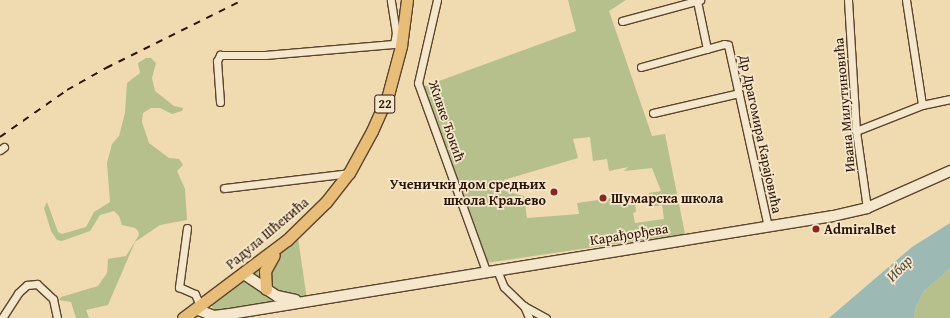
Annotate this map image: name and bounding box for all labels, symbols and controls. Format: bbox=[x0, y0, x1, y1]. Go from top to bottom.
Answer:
street label: Ивана Милутиновића bbox=[830, 37, 858, 173]
street label: Др Драгомира Карајовића bbox=[736, 53, 786, 215]
street label: Живке Ђокић bbox=[425, 78, 469, 164]
road number: 22 bbox=[374, 93, 396, 115]
place label: Ученички дом средњих школа Краљево bbox=[390, 176, 546, 208]
marker: Ученички дом средњих школа Краљево bbox=[549, 187, 559, 197]
place label: Шумарска школа bbox=[611, 190, 723, 206]
marker: Шумарска школа bbox=[598, 193, 608, 203]
street label: Радула Шћекића bbox=[222, 194, 312, 272]
street label: Карађорђева bbox=[589, 220, 669, 248]
place label: AdmiralBet bbox=[824, 221, 896, 237]
marker: AdmiralBet bbox=[811, 224, 821, 234]
water label: Ибар bbox=[882, 251, 916, 285]

